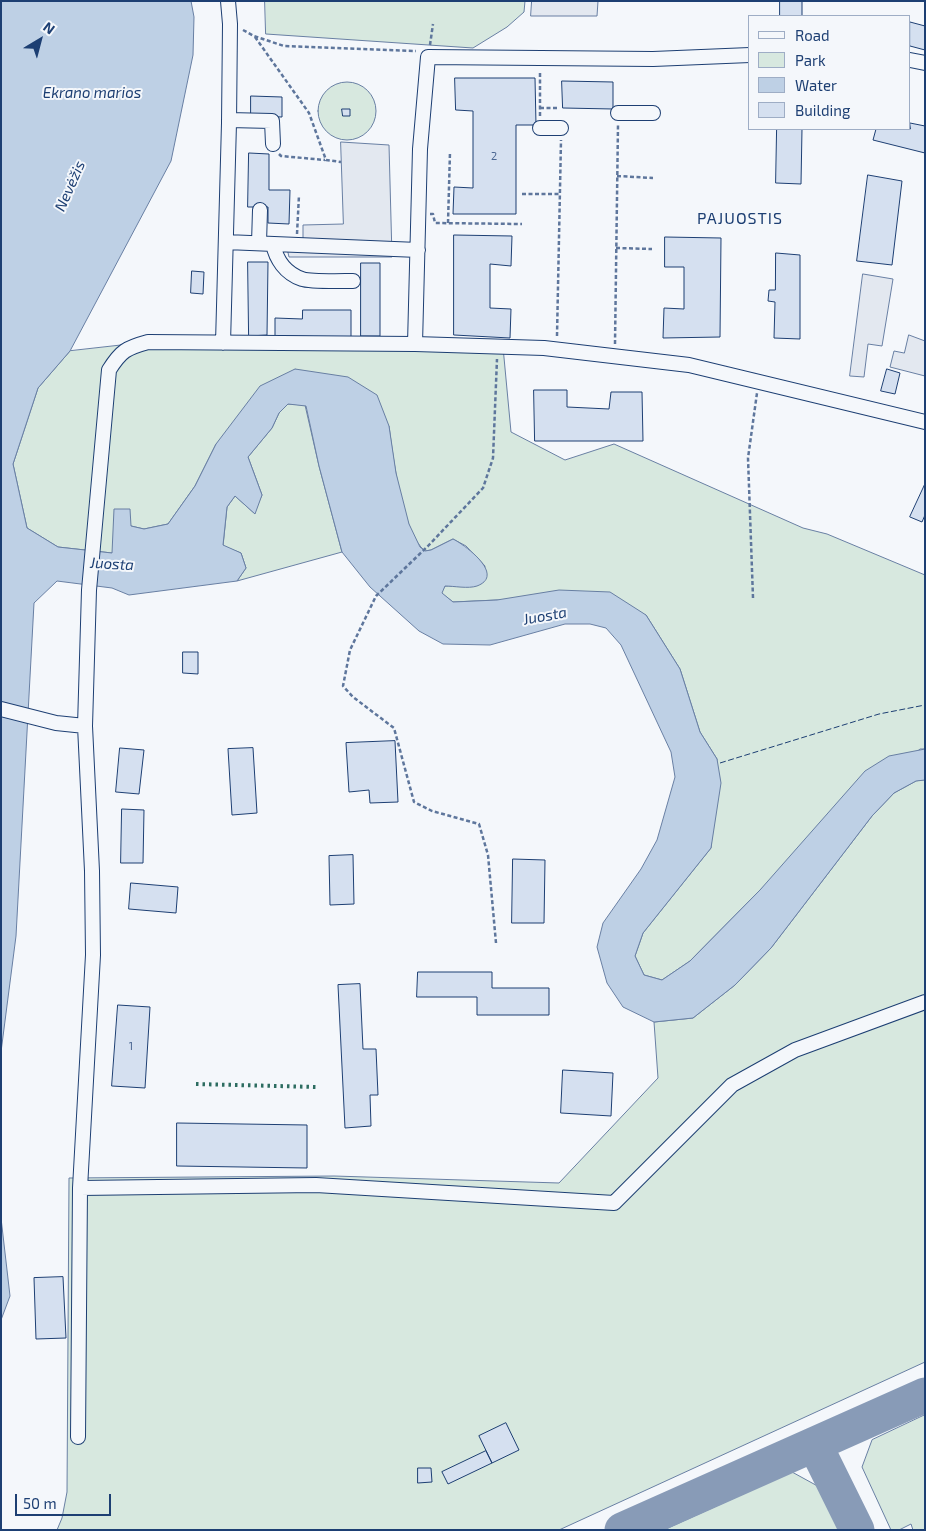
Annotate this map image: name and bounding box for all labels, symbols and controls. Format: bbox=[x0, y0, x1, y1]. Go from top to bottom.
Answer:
north arrow bbox=[15, 15, 65, 65]
legend bbox=[748, 15, 911, 130]
text: N bbox=[40, 18, 58, 37]
text: Road bbox=[795, 26, 830, 44]
text: Park bbox=[795, 51, 826, 69]
text: Water bbox=[795, 76, 837, 94]
water label: Ekrano marios bbox=[43, 84, 141, 102]
text: Building bbox=[795, 101, 850, 119]
house number: 2 bbox=[491, 149, 497, 163]
water label: Nevėžis bbox=[51, 158, 89, 214]
district label: PAJUOSTIS bbox=[696, 209, 784, 229]
water label: Juosta bbox=[90, 554, 134, 574]
water label: Juosta bbox=[522, 603, 568, 629]
house number: 1 bbox=[129, 1039, 133, 1053]
scale bar bbox=[18, 1484, 114, 1516]
text: 50 m bbox=[23, 1494, 57, 1512]

